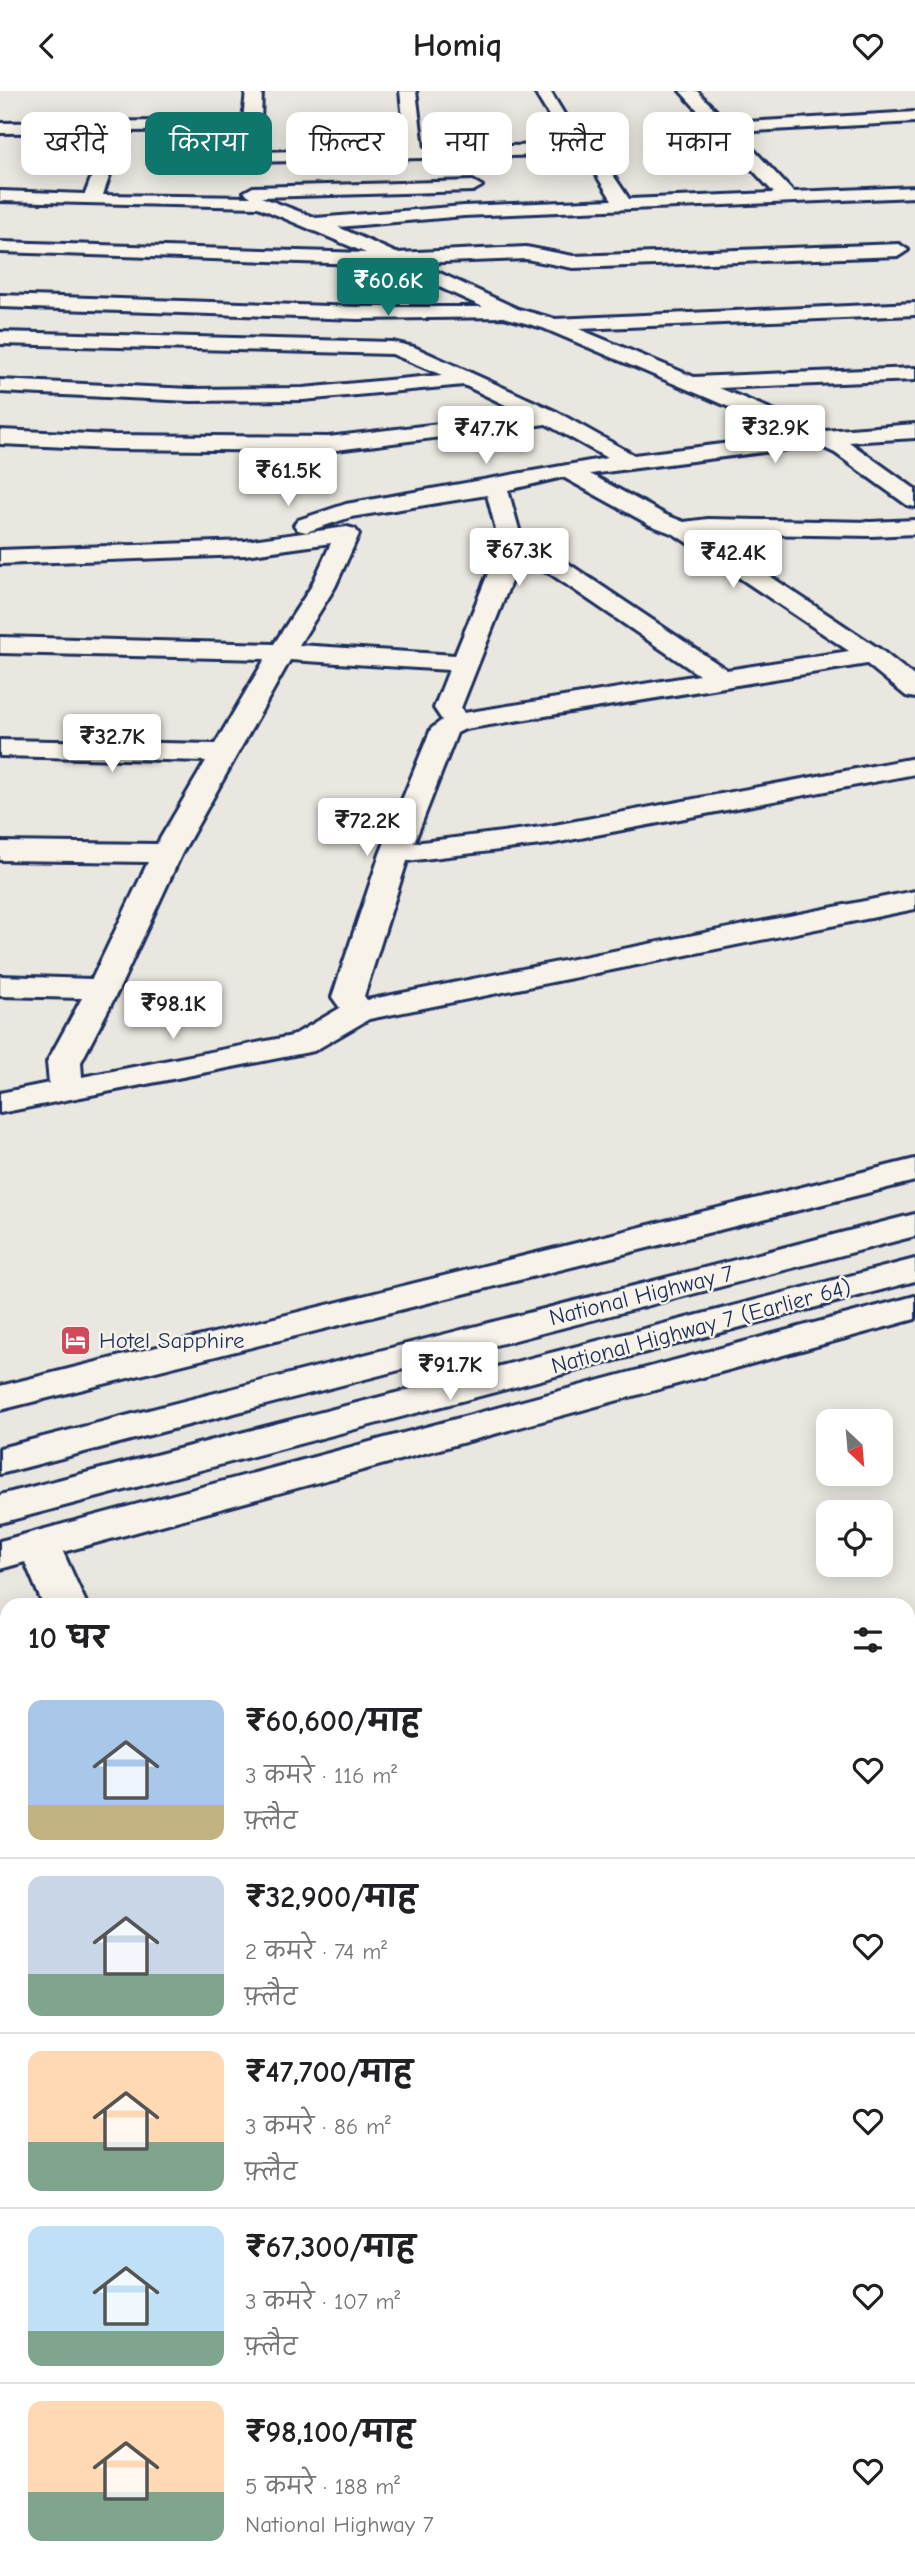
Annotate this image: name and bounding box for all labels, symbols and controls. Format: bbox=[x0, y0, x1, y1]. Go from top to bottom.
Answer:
icon: back bbox=[28, 27, 66, 65]
text: Homiq bbox=[413, 27, 502, 64]
icon: heart bbox=[849, 27, 887, 65]
chip: खरीदें bbox=[21, 112, 131, 175]
chip: किराया bbox=[145, 112, 272, 175]
chip: फ़िल्टर bbox=[286, 112, 408, 175]
chip: नया bbox=[422, 112, 512, 175]
chip: फ़्लैट bbox=[526, 112, 629, 175]
chip: मकान bbox=[643, 112, 754, 175]
pin: ₹60.6K bbox=[331, 259, 445, 318]
text: ₹60.6K bbox=[353, 267, 423, 294]
pin: ₹32.9K bbox=[718, 405, 832, 465]
pin: ₹47.7K bbox=[429, 407, 543, 466]
text: ₹32.9K bbox=[741, 414, 809, 441]
text: ₹47.7K bbox=[454, 415, 518, 442]
pin: ₹61.5K bbox=[231, 449, 345, 508]
text: ₹61.5K bbox=[255, 457, 321, 484]
pin: ₹67.3K bbox=[462, 529, 576, 588]
pin: ₹42.4K bbox=[676, 531, 790, 590]
text: ₹67.3K bbox=[486, 537, 552, 564]
text: ₹42.4K bbox=[700, 539, 766, 566]
pin: ₹32.7K bbox=[55, 715, 169, 774]
text: ₹32.7K bbox=[79, 723, 145, 750]
pin: ₹72.2K bbox=[310, 799, 424, 858]
text: ₹72.2K bbox=[334, 807, 400, 834]
pin: ₹98.1K bbox=[116, 981, 230, 1041]
text: ₹98.1K bbox=[140, 990, 206, 1017]
street label: National Highway 7 bbox=[546, 1260, 736, 1331]
street label: National Highway 7 (Earlier 64) bbox=[548, 1273, 854, 1380]
hotel icon: Hotel Sapphire bbox=[59, 1323, 93, 1357]
place label: Hotel Sapphire bbox=[99, 1327, 245, 1354]
pin: ₹91.7K bbox=[393, 1343, 507, 1402]
text: ₹91.7K bbox=[418, 1351, 482, 1378]
north arrow bbox=[816, 1409, 892, 1486]
map controls bbox=[816, 1409, 893, 1577]
button: locate bbox=[816, 1500, 893, 1577]
text: 10 घर bbox=[28, 1621, 108, 1656]
icon: filters bbox=[849, 1621, 887, 1659]
text: ₹60,600/माह bbox=[245, 1704, 420, 1739]
icon: home bbox=[84, 1728, 168, 1812]
icon: heart bbox=[849, 1751, 887, 1789]
text: 3 कमरे · 116 m² bbox=[245, 1762, 397, 1789]
text: फ़्लैट bbox=[245, 1808, 297, 1835]
text: ₹32,900/माह bbox=[245, 1880, 417, 1915]
icon: home bbox=[84, 1904, 168, 1988]
icon: heart bbox=[849, 1927, 887, 1965]
text: 2 कमरे · 74 m² bbox=[245, 1938, 387, 1965]
text: फ़्लैट bbox=[245, 1984, 297, 2011]
text: ₹47,700/माह bbox=[245, 2055, 413, 2090]
icon: home bbox=[84, 2079, 168, 2163]
icon: heart bbox=[849, 2102, 887, 2140]
text: 3 कमरे · 86 m² bbox=[245, 2113, 391, 2140]
text: फ़्लैट bbox=[245, 2159, 297, 2186]
text: ₹67,300/माह bbox=[245, 2230, 416, 2265]
icon: home bbox=[84, 2254, 168, 2338]
icon: heart bbox=[849, 2277, 887, 2315]
text: 3 कमरे · 107 m² bbox=[245, 2288, 400, 2315]
text: फ़्लैट bbox=[245, 2334, 297, 2361]
text: ₹98,100/माह bbox=[245, 2415, 414, 2450]
icon: home bbox=[84, 2429, 168, 2513]
icon: heart bbox=[849, 2452, 887, 2490]
text: 5 कमरे · 188 m² bbox=[245, 2473, 400, 2500]
text: National Highway 7 bbox=[245, 2511, 434, 2538]

